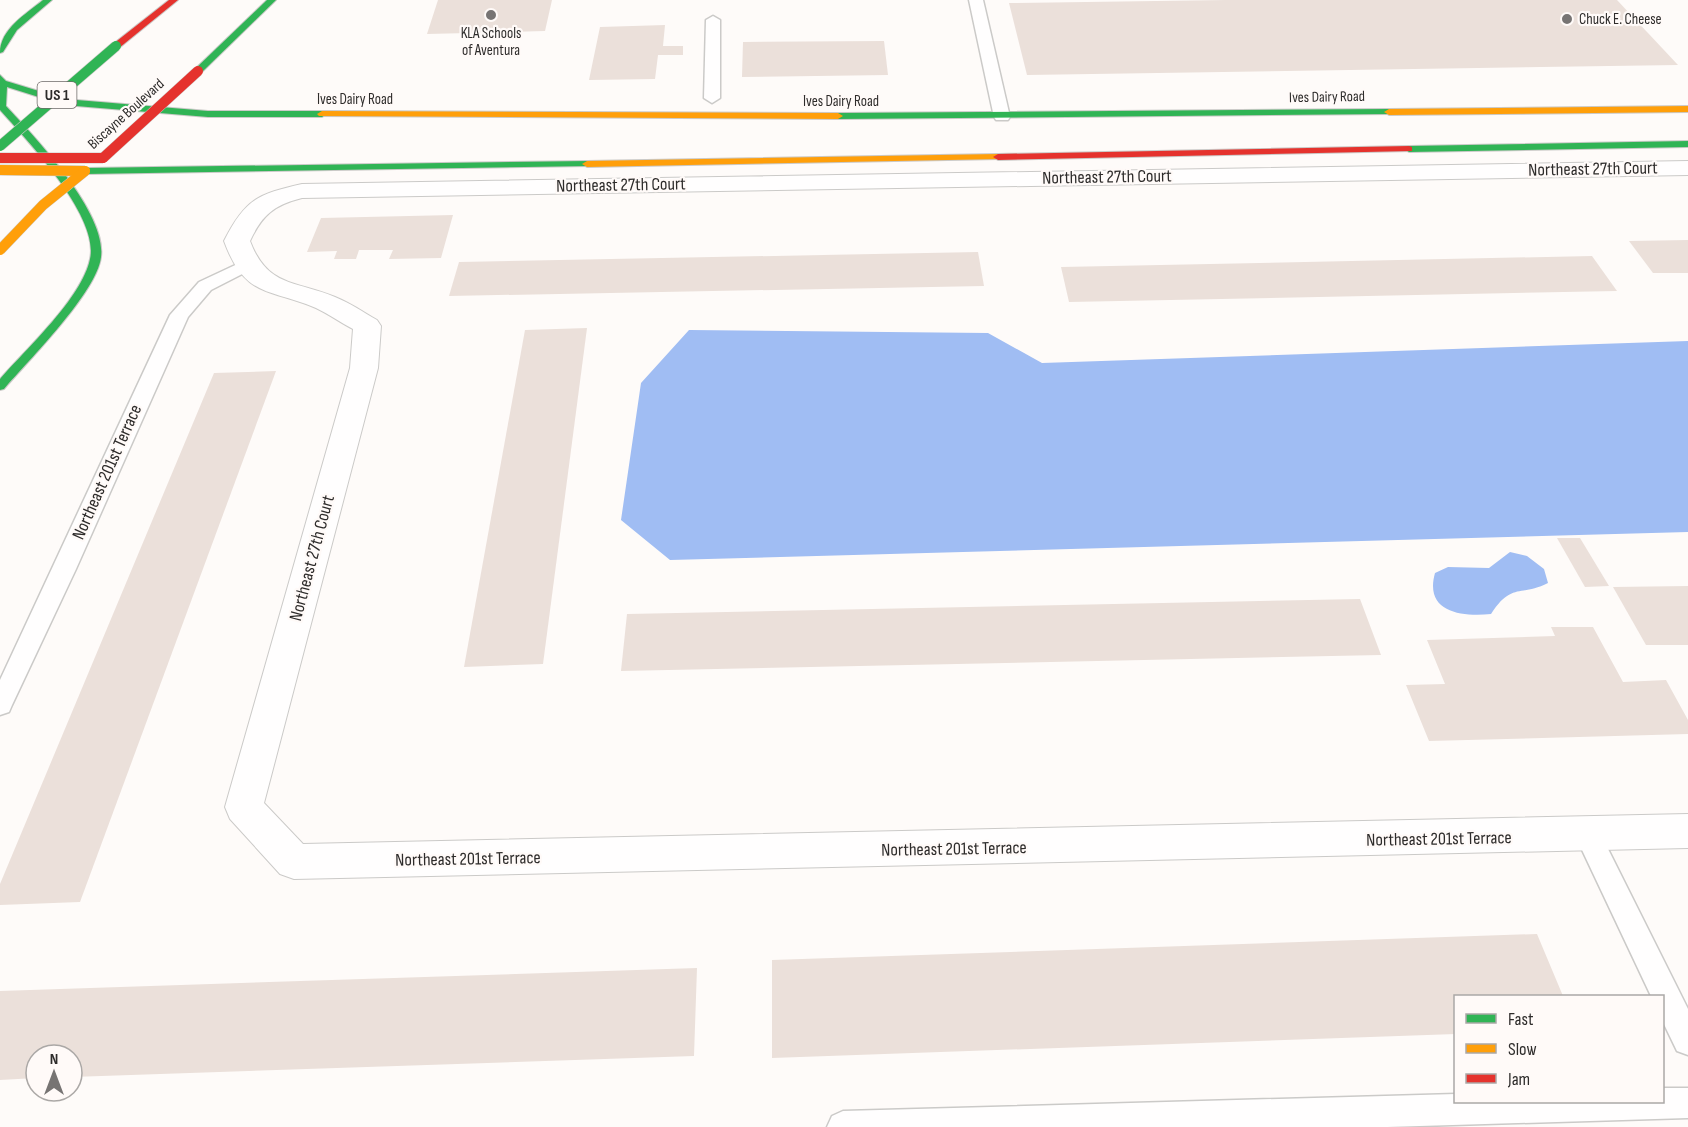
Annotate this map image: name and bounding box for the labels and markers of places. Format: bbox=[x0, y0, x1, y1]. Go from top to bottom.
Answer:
marker: KLA Schools of Aventura bbox=[484, 8, 498, 22]
place label: Chuck E. Cheese bbox=[1579, 10, 1662, 29]
marker: Chuck E. Cheese bbox=[1560, 12, 1574, 26]
place label: KLA Schools of Aventura bbox=[461, 24, 521, 60]

